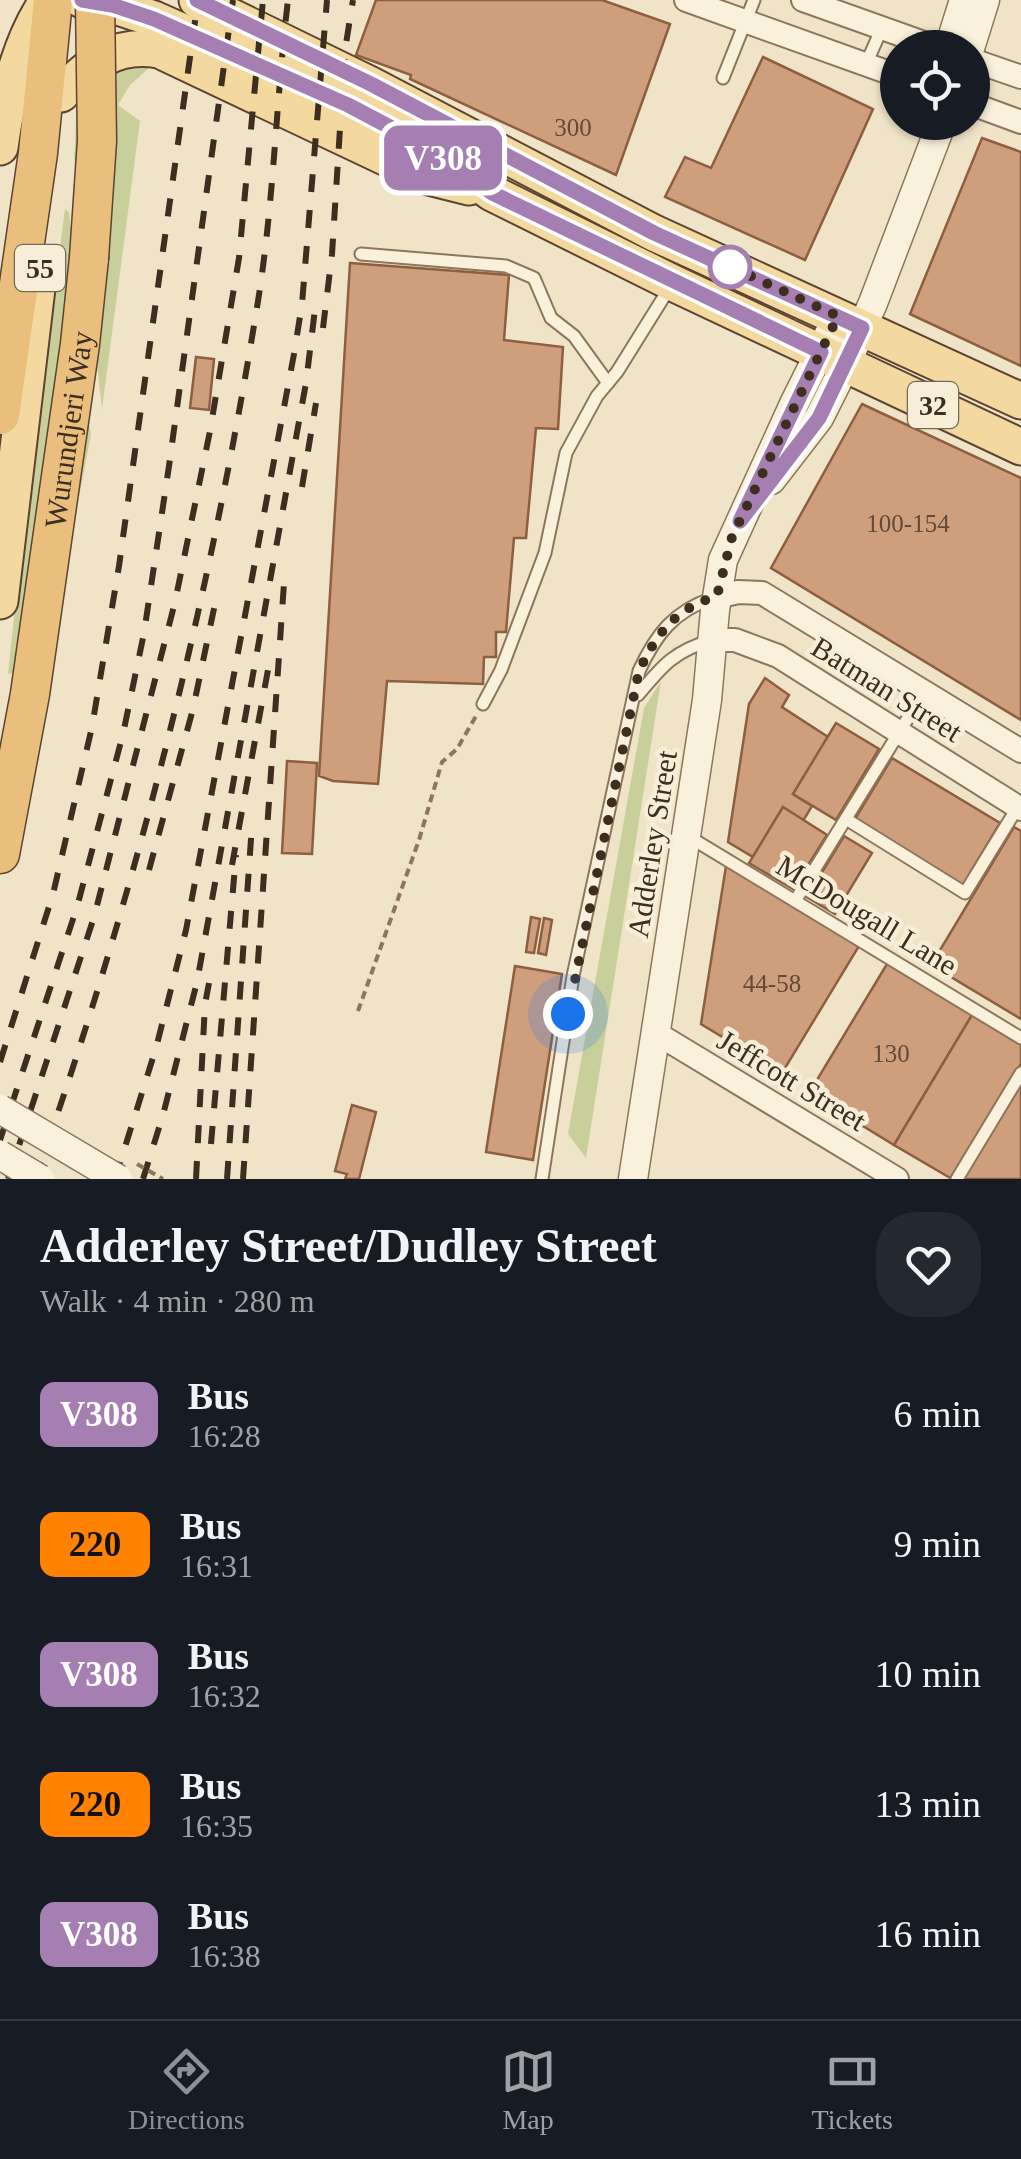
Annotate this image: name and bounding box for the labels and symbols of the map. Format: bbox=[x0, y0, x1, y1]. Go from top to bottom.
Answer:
house number: 300 bbox=[554, 114, 592, 141]
line badge: V308 bbox=[373, 126, 513, 190]
road number: 55 bbox=[15, 245, 65, 291]
unlabelled marker bbox=[709, 246, 751, 288]
street label: Wurundjeri Way bbox=[37, 330, 98, 530]
road number: 32 bbox=[908, 382, 958, 428]
house number: 100-154 bbox=[866, 510, 950, 537]
street label: Batman Street bbox=[806, 630, 969, 749]
street label: Adderley Street bbox=[621, 747, 683, 940]
street label: McDougall Lane bbox=[771, 848, 963, 982]
house number: 44-58 bbox=[743, 970, 801, 997]
your location bbox=[543, 989, 593, 1039]
street label: Jeffcott Street bbox=[712, 1023, 873, 1137]
house number: 130 bbox=[872, 1040, 910, 1067]

